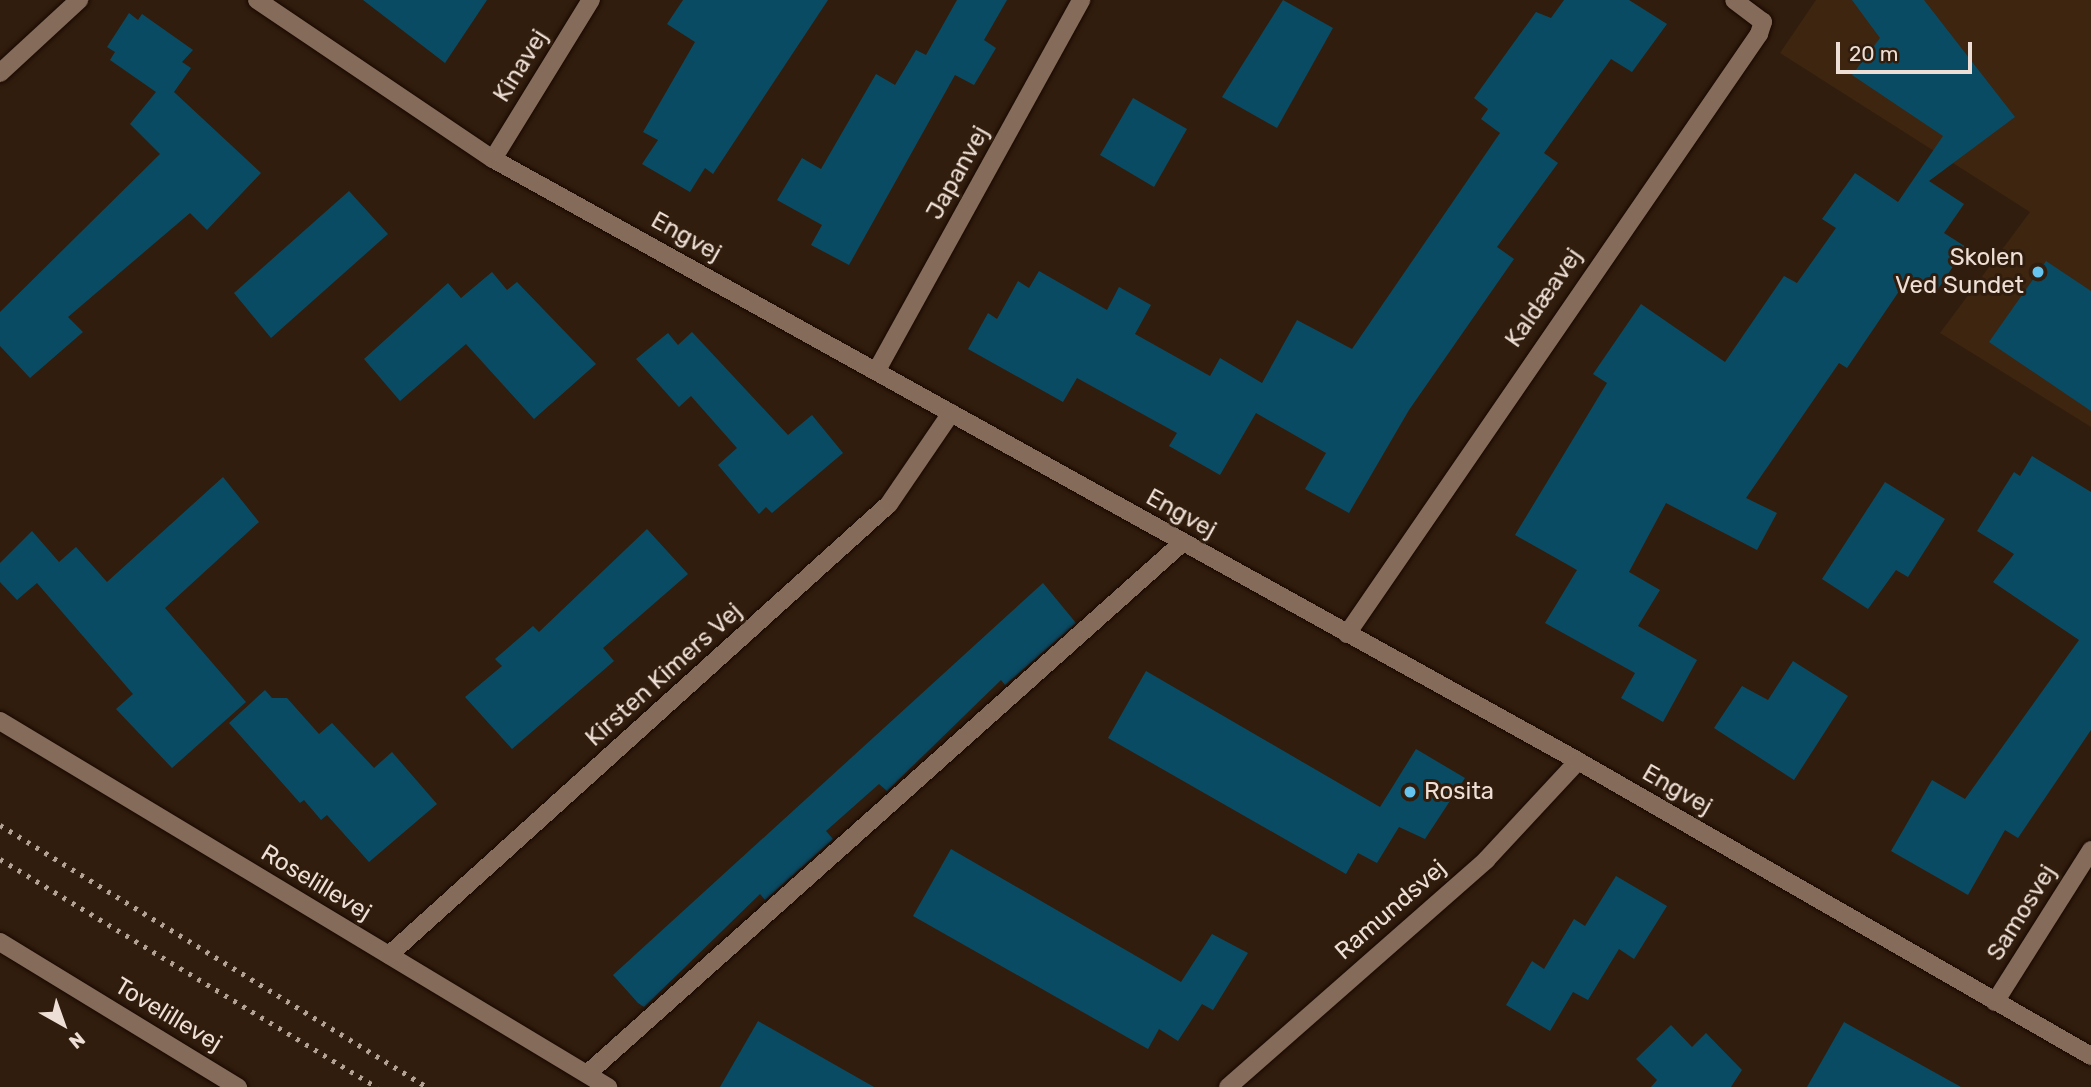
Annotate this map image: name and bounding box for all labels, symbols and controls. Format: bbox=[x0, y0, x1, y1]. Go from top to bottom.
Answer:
street label: Kinavej bbox=[488, 24, 554, 108]
scale bar bbox=[1839, 28, 1976, 72]
text: 20 m bbox=[1849, 41, 1898, 66]
street label: Japanvej bbox=[921, 121, 995, 225]
street label: Engvej bbox=[646, 206, 726, 268]
street label: Kaldæavej bbox=[1499, 243, 1589, 353]
place label: Skolen Ved Sundet bbox=[1895, 244, 2024, 300]
marker: Skolen Ved Sundet bbox=[2030, 264, 2046, 280]
street label: Engvej bbox=[1141, 483, 1221, 545]
street label: Kirsten Kimers Vej bbox=[580, 597, 748, 753]
street label: Engvej bbox=[1637, 759, 1717, 821]
place label: Rosita bbox=[1424, 778, 1494, 806]
marker: Rosita bbox=[1402, 784, 1418, 800]
street label: Roselillevej bbox=[256, 839, 376, 927]
street label: Ramundsvej bbox=[1330, 854, 1452, 966]
street label: Samosvej bbox=[1981, 860, 2063, 966]
street label: Tovelillevej bbox=[109, 972, 227, 1058]
north arrow bbox=[28, 989, 98, 1059]
text: N bbox=[64, 1027, 89, 1054]

